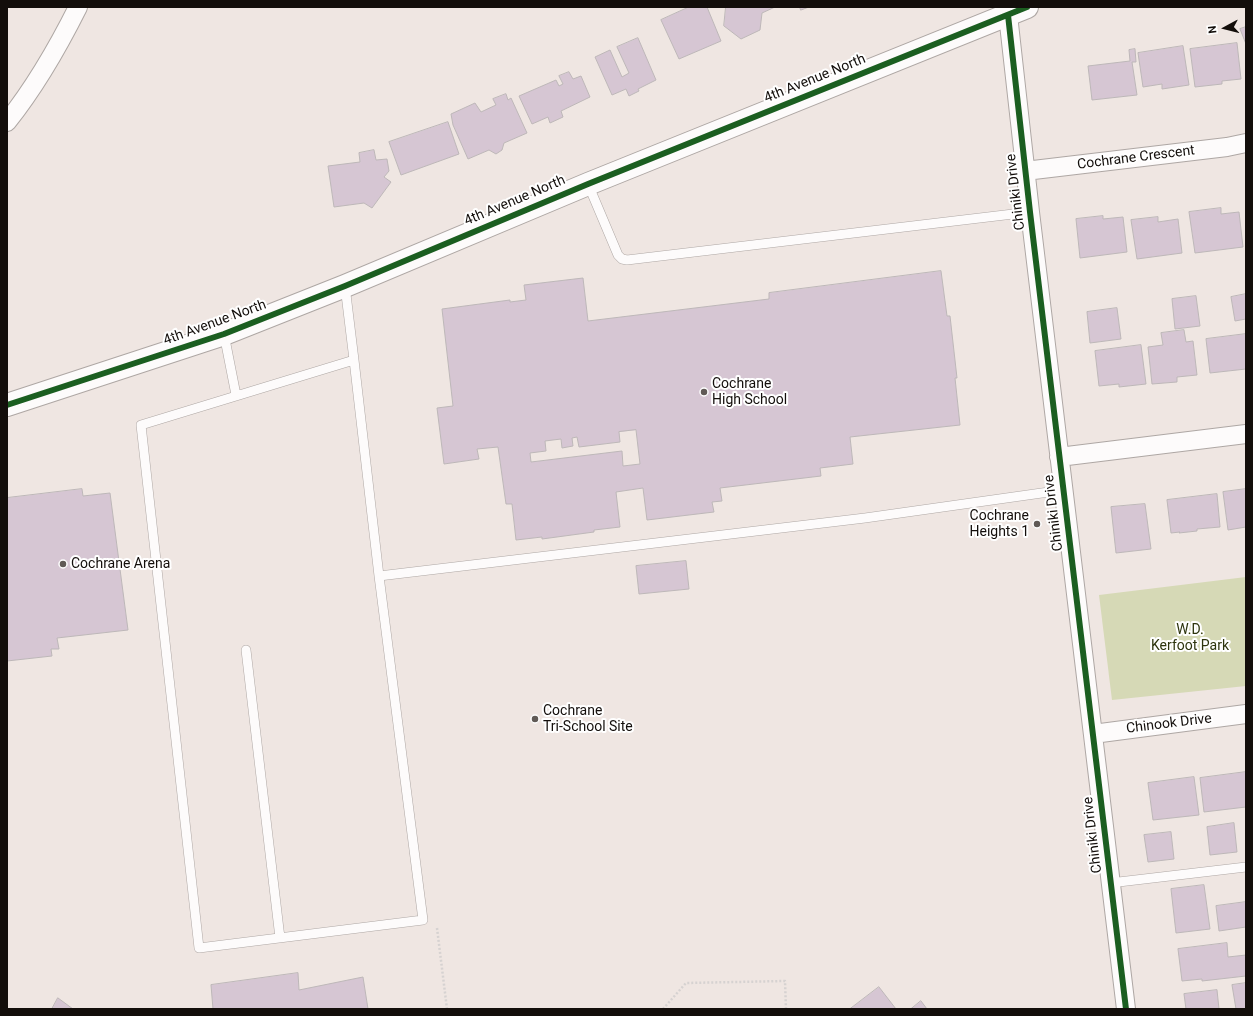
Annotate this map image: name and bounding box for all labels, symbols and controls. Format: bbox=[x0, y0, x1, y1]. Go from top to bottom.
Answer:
north arrow bbox=[1205, 8, 1245, 48]
text: N bbox=[1206, 25, 1220, 34]
street label: 4th Avenue North bbox=[762, 51, 868, 107]
street label: Cochrane Crescent bbox=[1076, 142, 1196, 174]
street label: Chiniki Drive bbox=[1003, 153, 1029, 231]
street label: 4th Avenue North bbox=[462, 172, 568, 230]
street label: 4th Avenue North bbox=[161, 297, 269, 349]
place label: Cochrane High School bbox=[712, 376, 787, 408]
marker: Cochrane High School bbox=[699, 387, 709, 397]
street label: Chiniki Drive bbox=[1041, 474, 1067, 552]
place label: Cochrane Heights 1 bbox=[969, 508, 1029, 540]
marker: Cochrane Heights 1 bbox=[1032, 519, 1042, 529]
place label: Cochrane Arena bbox=[71, 556, 170, 572]
marker: Cochrane Arena bbox=[58, 559, 68, 569]
park label: W.D. Kerfoot Park bbox=[1151, 622, 1229, 654]
place label: Cochrane Tri-School Site bbox=[543, 703, 633, 736]
street label: Chinook Drive bbox=[1125, 710, 1213, 738]
marker: Cochrane Tri-School Site bbox=[530, 714, 540, 724]
street label: Chiniki Drive bbox=[1080, 796, 1106, 874]

